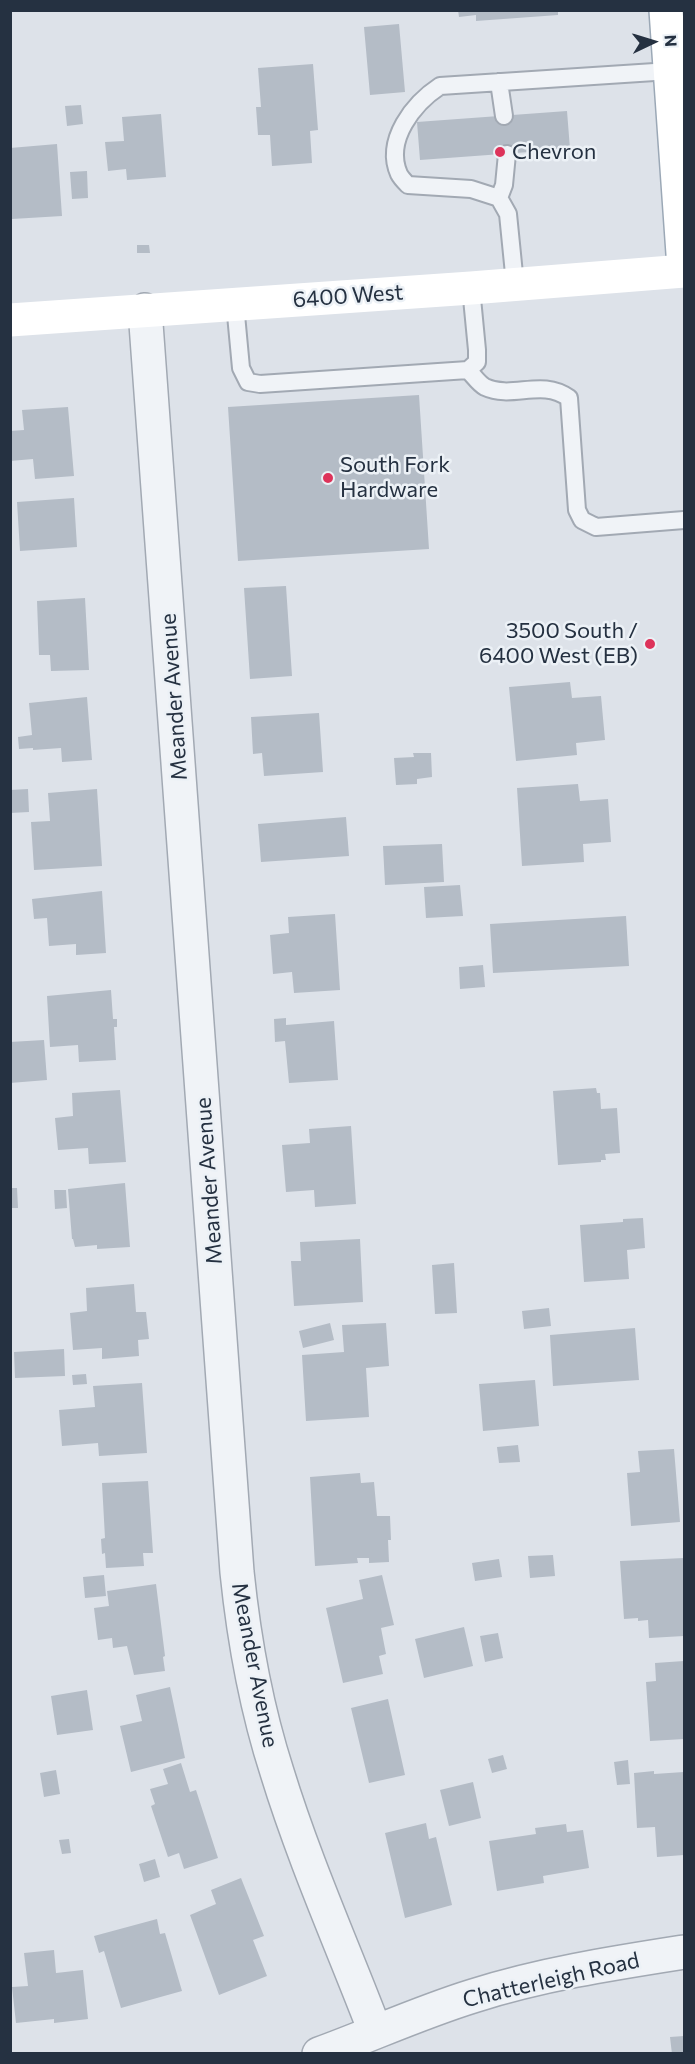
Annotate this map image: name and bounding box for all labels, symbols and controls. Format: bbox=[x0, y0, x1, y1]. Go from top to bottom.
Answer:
north arrow bbox=[623, 12, 683, 72]
text: N bbox=[662, 34, 681, 47]
place label: Chevron bbox=[512, 139, 596, 165]
marker: Chevron bbox=[493, 145, 507, 159]
street label: 6400 West bbox=[292, 279, 404, 313]
place label: South Fork Hardware bbox=[340, 452, 450, 504]
marker: South Fork Hardware bbox=[321, 471, 335, 485]
street label: Meander Avenue bbox=[155, 613, 193, 781]
place label: 3500 South / 6400 West (EB) bbox=[479, 618, 638, 670]
marker: 3500 South / 6400 West (EB) bbox=[643, 637, 657, 651]
street label: Meander Avenue bbox=[190, 1097, 228, 1265]
street label: Meander Avenue bbox=[226, 1580, 284, 1750]
street label: Chatterleigh Road bbox=[460, 1947, 642, 2013]

